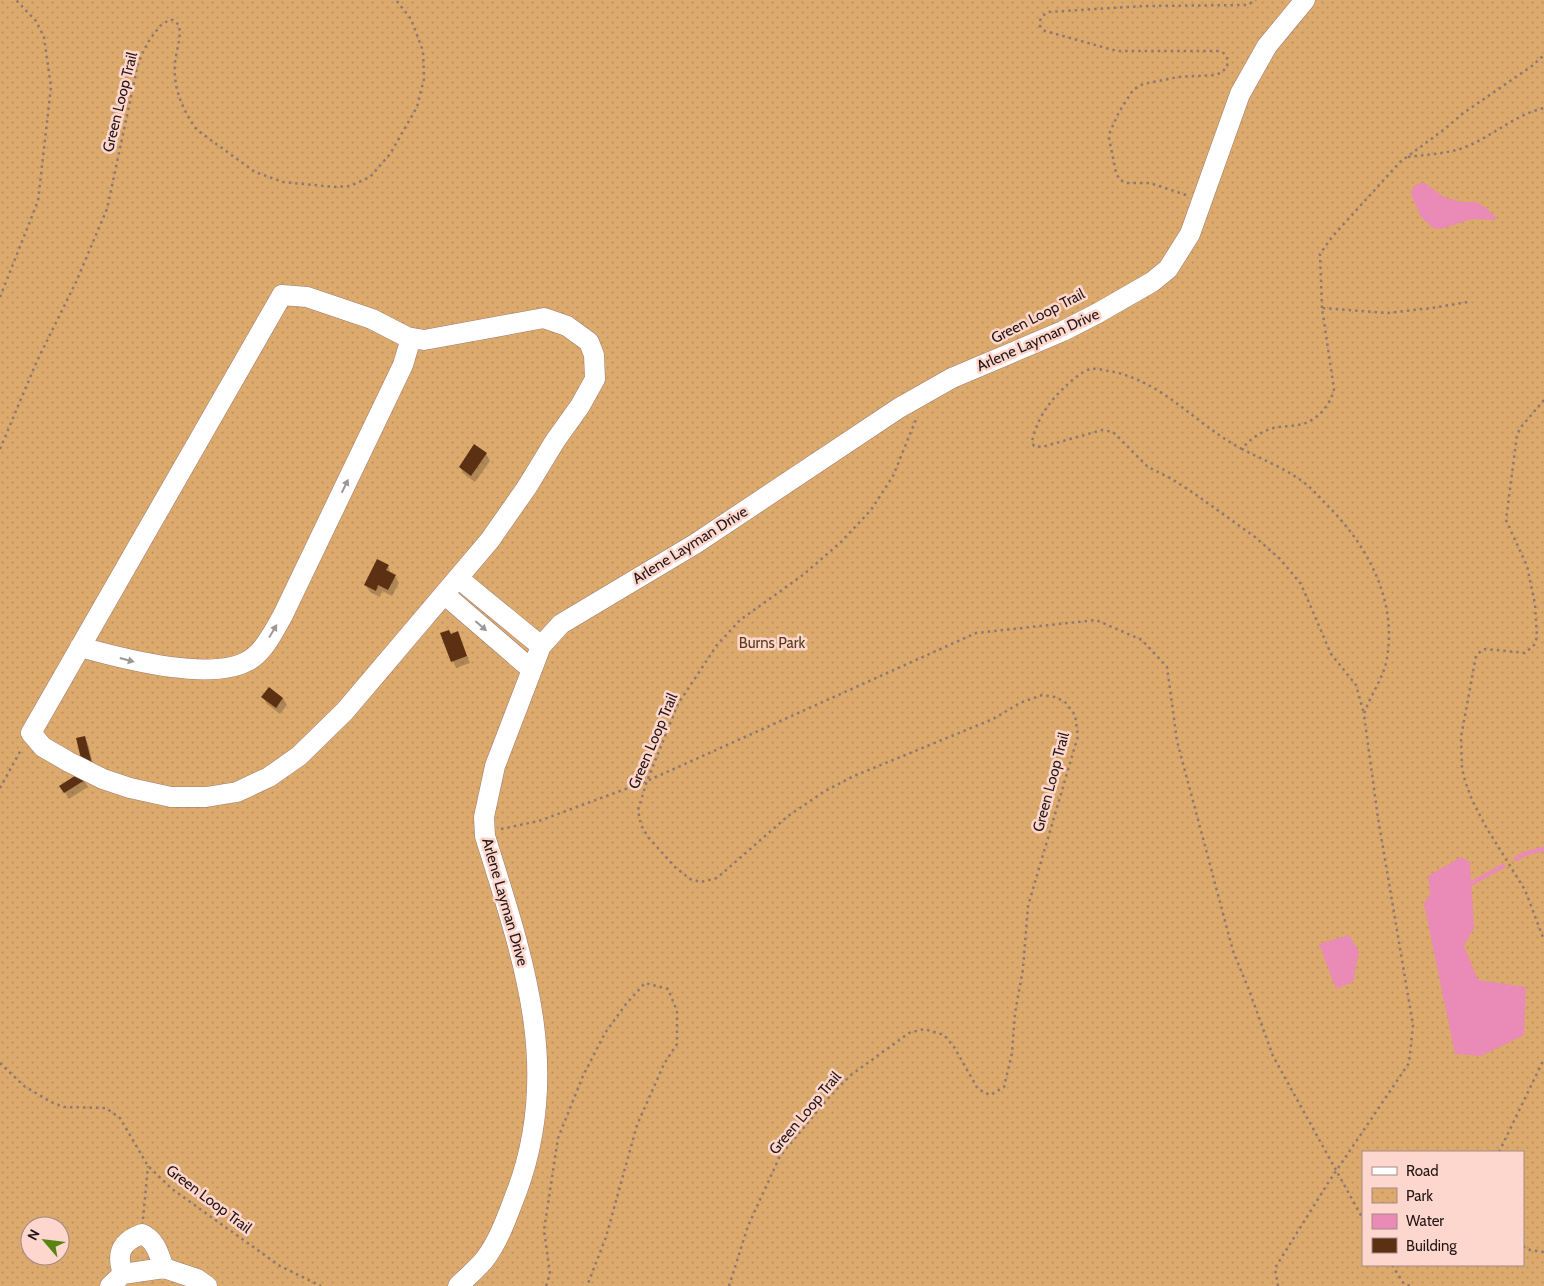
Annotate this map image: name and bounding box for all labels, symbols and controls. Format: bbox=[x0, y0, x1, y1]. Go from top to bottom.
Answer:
street label: Green Loop Trail bbox=[99, 50, 141, 154]
street label: Green Loop Trail bbox=[988, 285, 1088, 347]
street label: Arlene Layman Drive bbox=[974, 305, 1102, 375]
one-way arrow bbox=[341, 478, 350, 493]
street label: Arlene Layman Drive bbox=[629, 502, 751, 588]
one-way arrow bbox=[475, 620, 487, 632]
one-way arrow bbox=[269, 625, 278, 638]
park label: Burns Park bbox=[739, 634, 806, 652]
one-way arrow bbox=[120, 656, 135, 664]
street label: Green Loop Trail bbox=[625, 690, 681, 792]
street label: Green Loop Trail bbox=[1029, 730, 1073, 834]
street label: Arlene Layman Drive bbox=[478, 836, 532, 968]
street label: Green Loop Trail bbox=[765, 1068, 845, 1158]
legend bbox=[1362, 1151, 1524, 1266]
street label: Green Loop Trail bbox=[163, 1161, 256, 1237]
text: Road bbox=[1406, 1162, 1439, 1180]
text: Park bbox=[1406, 1187, 1433, 1205]
text: Water bbox=[1406, 1212, 1444, 1230]
north arrow bbox=[20, 1216, 70, 1266]
text: N bbox=[23, 1226, 44, 1243]
text: Building bbox=[1406, 1237, 1457, 1255]

